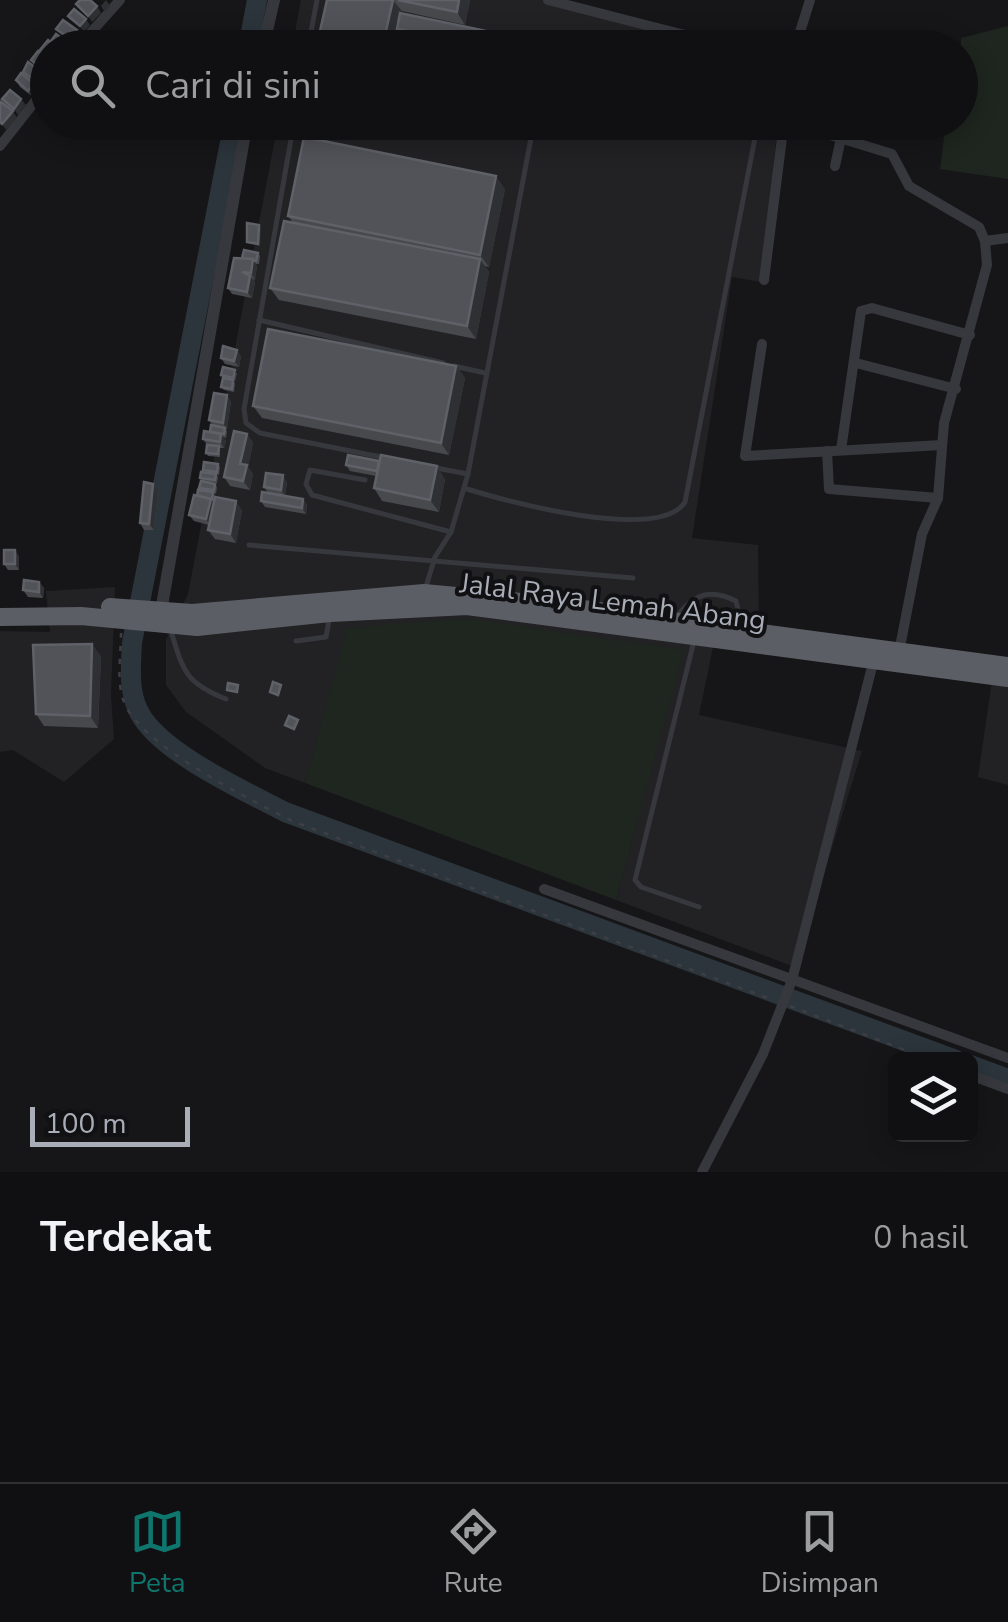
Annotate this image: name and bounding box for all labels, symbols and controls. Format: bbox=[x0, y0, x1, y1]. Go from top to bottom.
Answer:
search box bbox=[30, 30, 978, 140]
icon: search bbox=[65, 58, 120, 113]
text: Cari di sini bbox=[145, 60, 321, 111]
street label: Jalal Raya Lemah Abang bbox=[457, 564, 768, 640]
map controls bbox=[888, 1052, 978, 1142]
button: layers bbox=[888, 1052, 978, 1142]
scale bar bbox=[30, 1102, 190, 1146]
text: 100 m bbox=[45, 1105, 127, 1143]
text: Terdekat bbox=[40, 1209, 211, 1266]
text: 0 hasil bbox=[873, 1216, 968, 1259]
tab: Peta bbox=[129, 1504, 186, 1602]
tab: Rute bbox=[444, 1504, 503, 1602]
tab: Disimpan bbox=[761, 1504, 879, 1602]

